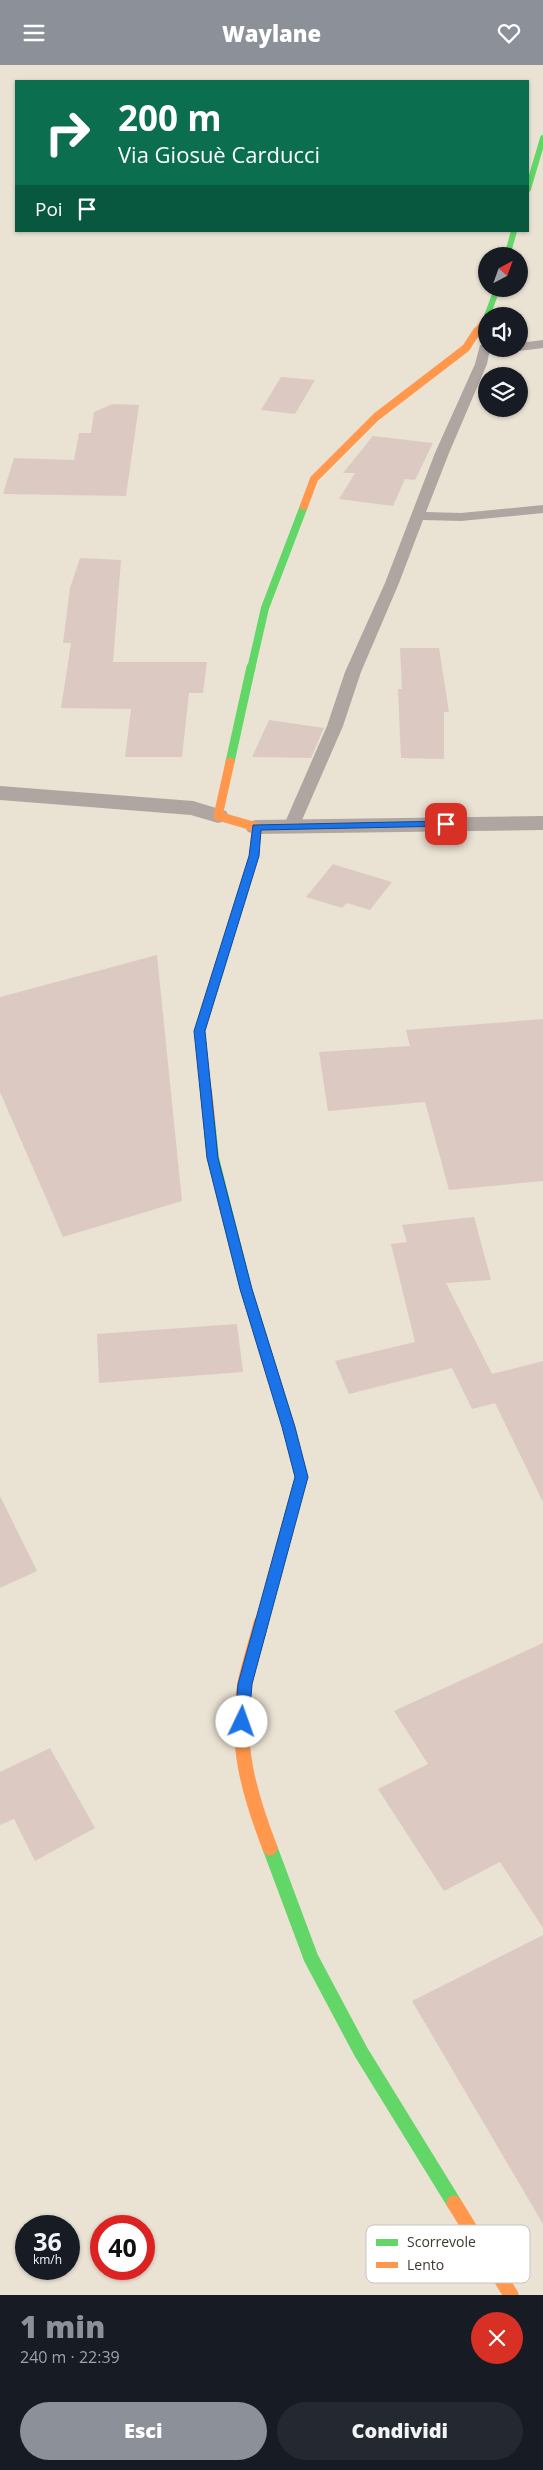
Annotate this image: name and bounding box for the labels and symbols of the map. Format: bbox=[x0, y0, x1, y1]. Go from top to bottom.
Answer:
north arrow bbox=[478, 247, 528, 297]
pin bbox=[425, 803, 467, 845]
position arrow bbox=[215, 1695, 267, 1747]
speed limit sign: 40 bbox=[90, 2215, 155, 2280]
legend bbox=[366, 2225, 530, 2283]
text: Scorrevole bbox=[407, 2232, 476, 2251]
text: Lento bbox=[407, 2255, 444, 2274]

